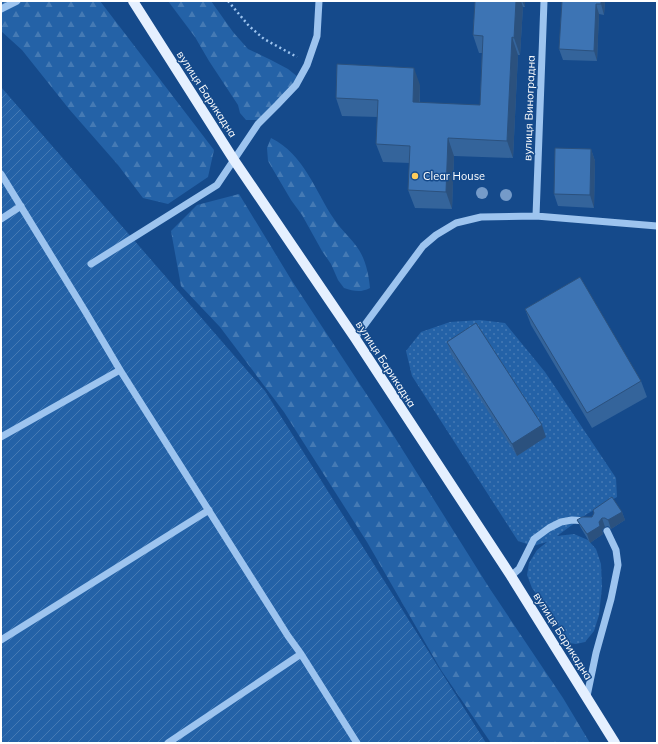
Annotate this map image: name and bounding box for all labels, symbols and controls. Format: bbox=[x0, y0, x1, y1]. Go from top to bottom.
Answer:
street label: вулиця Барикадна bbox=[174, 48, 240, 140]
street label: вулиця Виноградна bbox=[520, 55, 538, 161]
place label: Clear House bbox=[423, 169, 485, 183]
marker: Clear House bbox=[410, 171, 420, 181]
street label: вулиця Барикадна bbox=[353, 318, 419, 410]
street label: вулиця Барикадна bbox=[530, 590, 596, 682]

